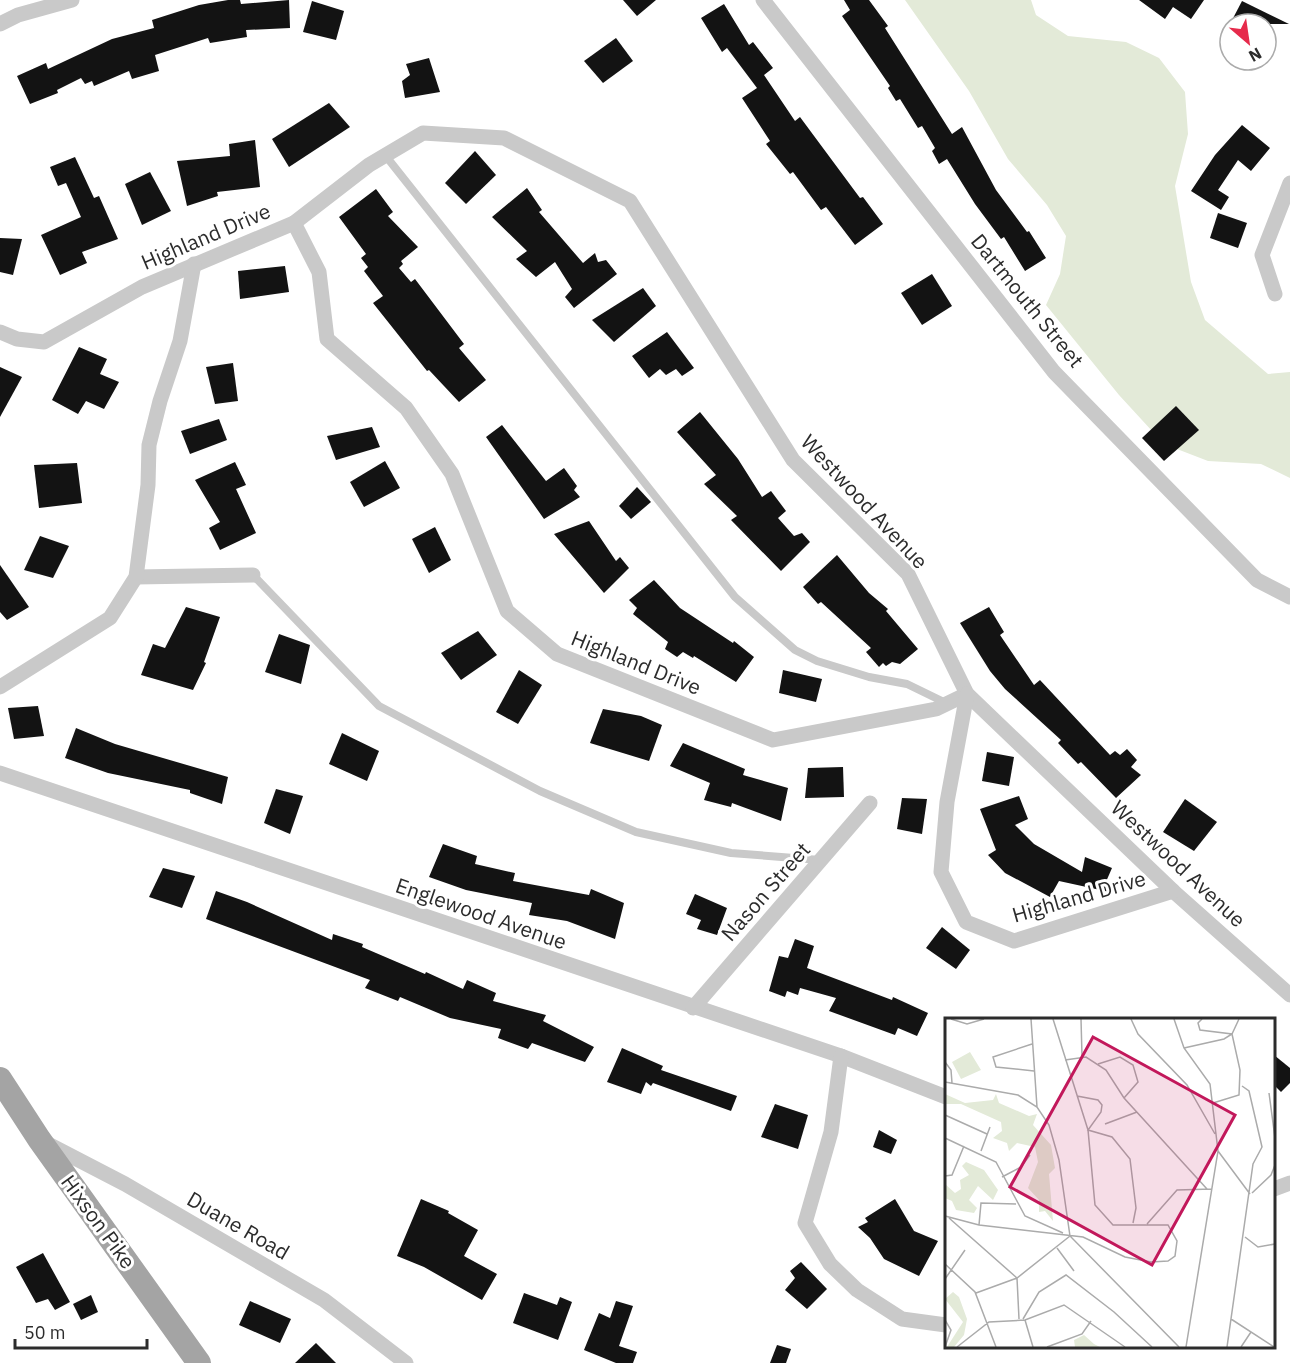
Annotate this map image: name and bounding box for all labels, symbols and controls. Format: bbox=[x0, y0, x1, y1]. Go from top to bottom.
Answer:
north arrow bbox=[1218, 12, 1278, 72]
text: N bbox=[1245, 44, 1265, 67]
street label: Highland Drive bbox=[137, 196, 275, 276]
street label: Dartmouth Street bbox=[965, 228, 1090, 373]
street label: Westwood Avenue bbox=[795, 428, 934, 575]
street label: Highland Drive bbox=[567, 623, 706, 701]
street label: Westwood Avenue bbox=[1105, 794, 1252, 933]
street label: Nason Street bbox=[714, 836, 816, 947]
street label: Highland Drive bbox=[1009, 864, 1149, 928]
street label: Englewood Avenue bbox=[392, 871, 571, 955]
inset map bbox=[945, 1018, 1275, 1348]
street label: Hixson Pike bbox=[55, 1169, 142, 1274]
street label: Duane Road bbox=[182, 1185, 295, 1266]
scale bar bbox=[15, 1312, 147, 1350]
text: 50 m bbox=[24, 1321, 66, 1344]

